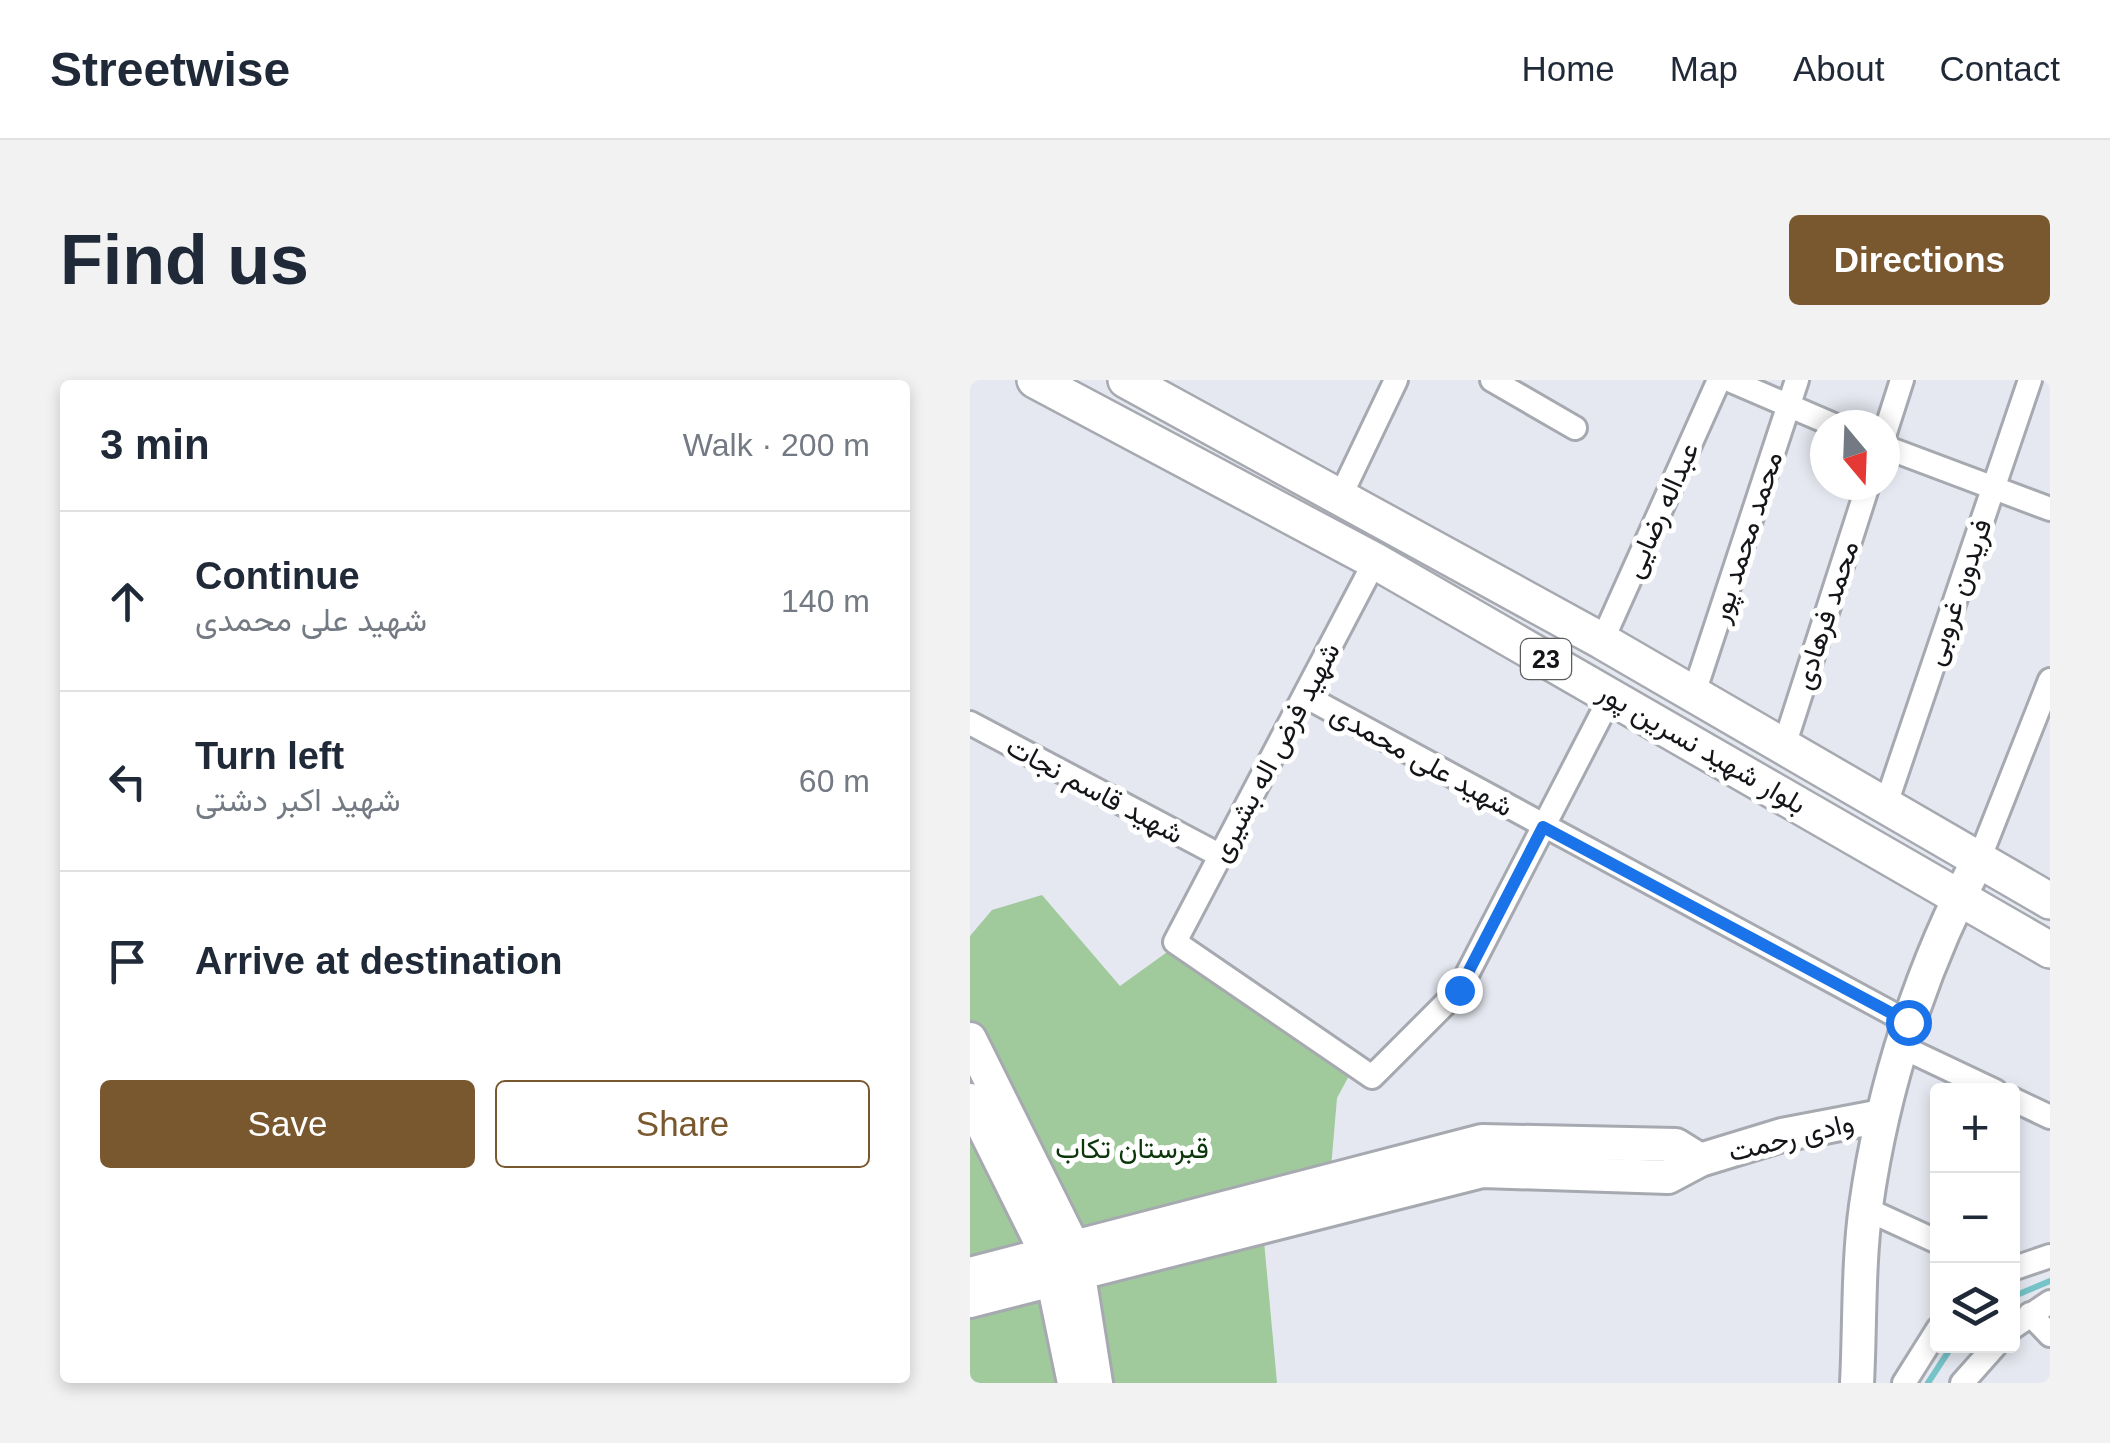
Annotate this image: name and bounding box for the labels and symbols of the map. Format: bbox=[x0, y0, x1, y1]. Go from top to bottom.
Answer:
north arrow bbox=[1810, 410, 1900, 500]
street label: عبداله رضایی bbox=[1617, 437, 1706, 583]
street label: محمد محمد پور bbox=[1703, 448, 1791, 628]
street label: فریدون غروبی bbox=[1918, 515, 1999, 670]
street label: محمد فرهادی bbox=[1787, 537, 1866, 694]
street label: شهید فرض اله بشیری bbox=[1204, 637, 1348, 868]
road number: 23 bbox=[1521, 639, 1571, 679]
street label: بلوار شهید نسرین پور bbox=[1590, 675, 1811, 823]
street label: شهید علی محمدی bbox=[1325, 697, 1518, 825]
street label: شهید قاسم نجات bbox=[1000, 730, 1189, 852]
route end bbox=[1437, 968, 1483, 1014]
route start bbox=[1886, 1000, 1932, 1046]
street label: وادی رحمت bbox=[1725, 1106, 1857, 1169]
park label: قبرستان تکاب bbox=[1055, 1133, 1209, 1166]

